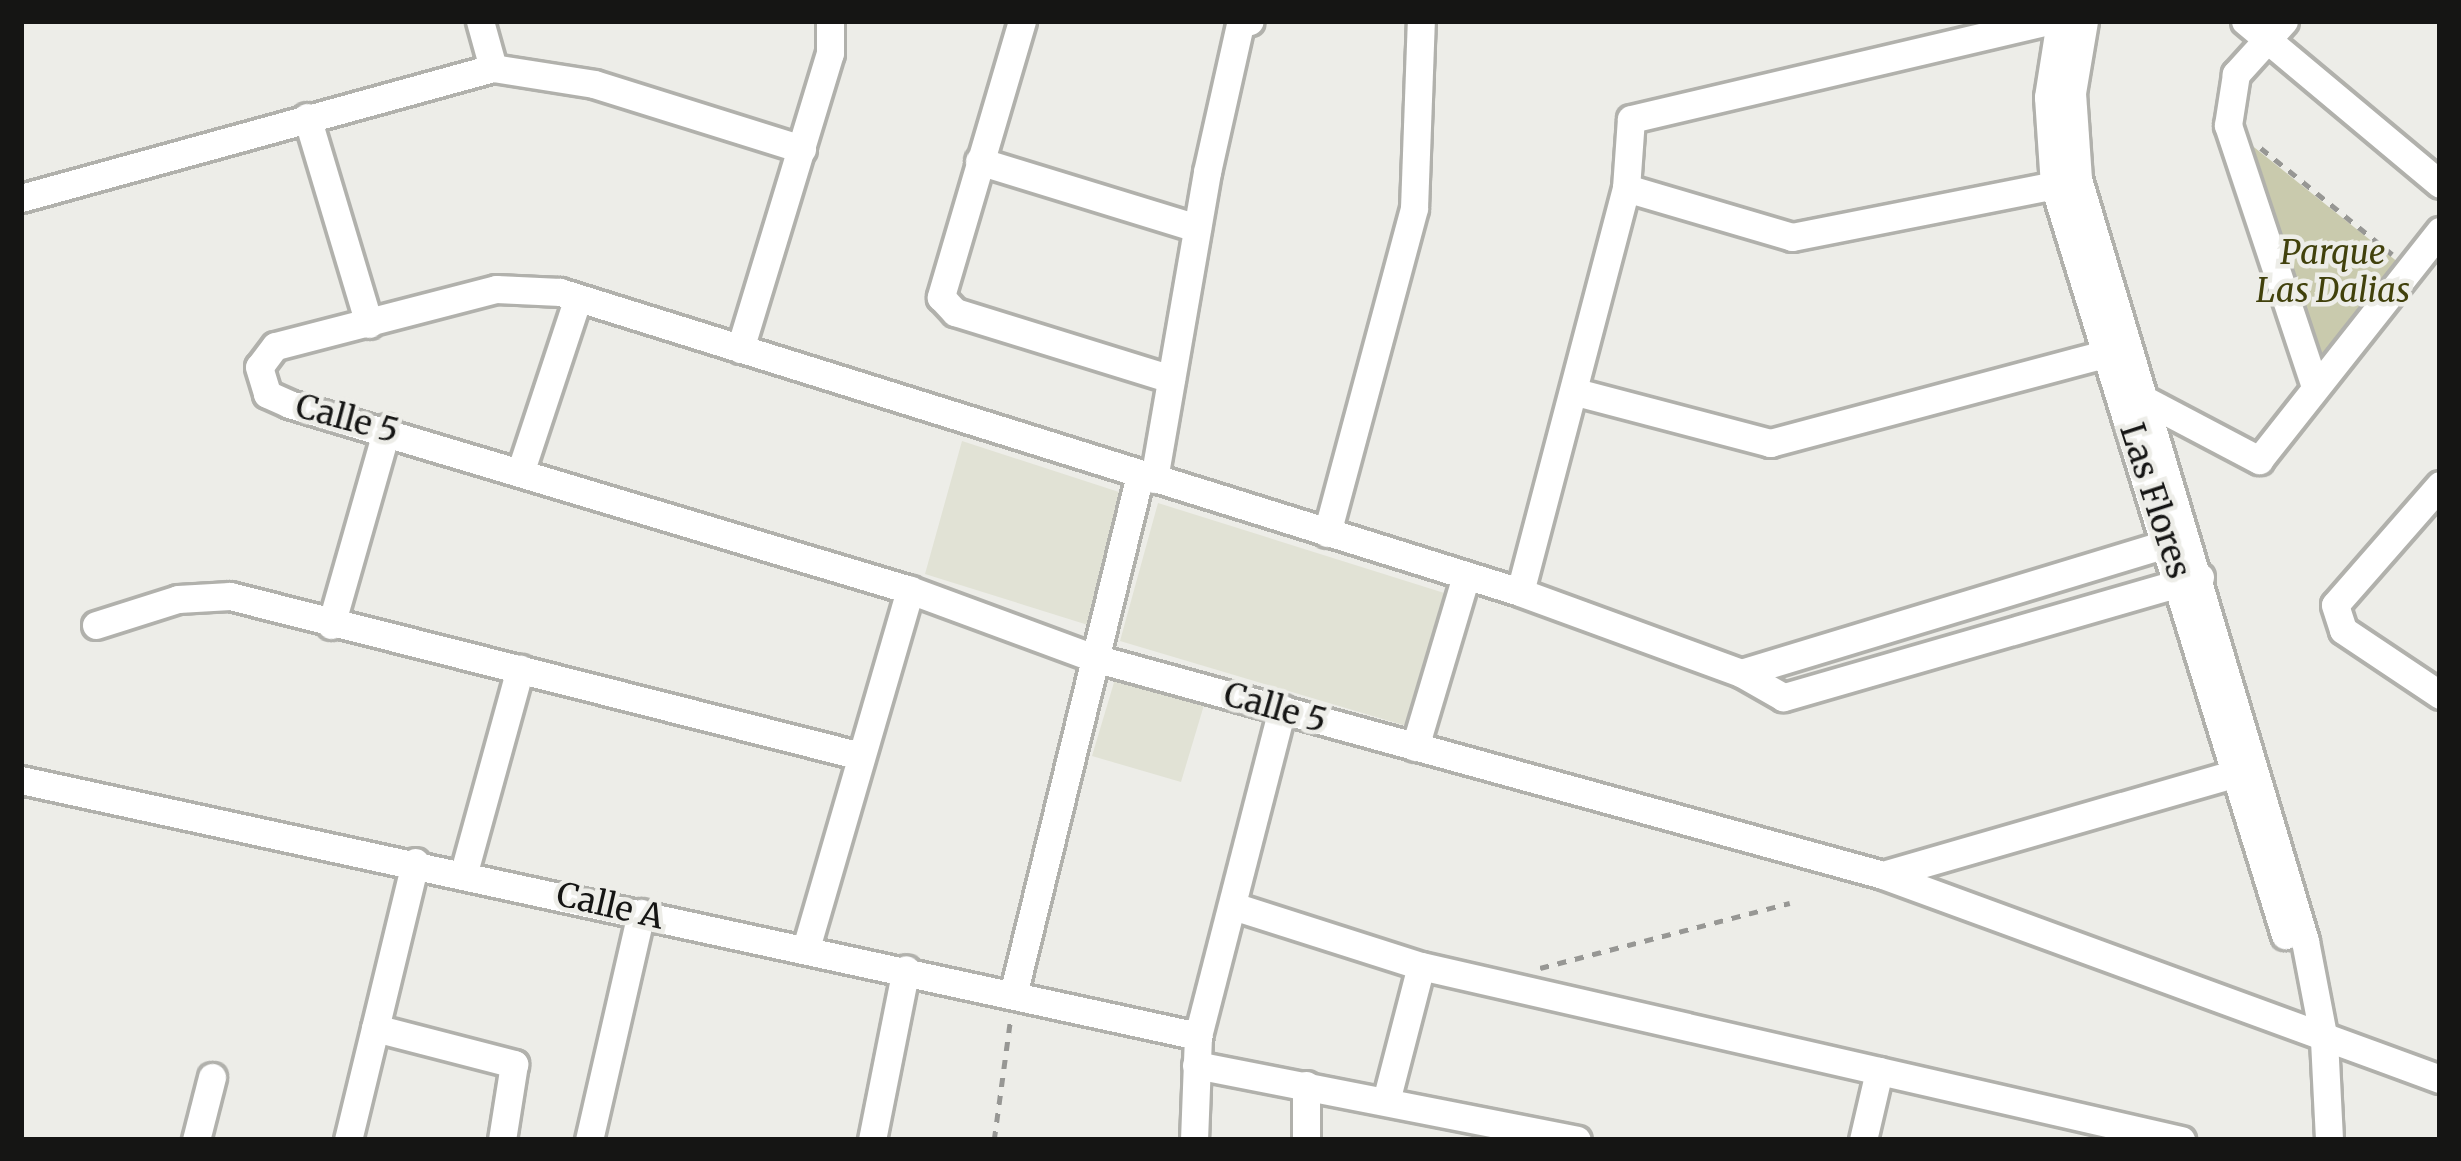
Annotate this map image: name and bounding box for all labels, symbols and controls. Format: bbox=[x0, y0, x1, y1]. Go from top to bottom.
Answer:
park label: Parque Las Dalias bbox=[2256, 233, 2410, 311]
street label: Calle 5 bbox=[291, 386, 403, 452]
street label: Las Flores bbox=[2111, 419, 2199, 583]
street label: Calle 5 bbox=[1219, 675, 1331, 741]
street label: Calle A bbox=[553, 875, 667, 937]

